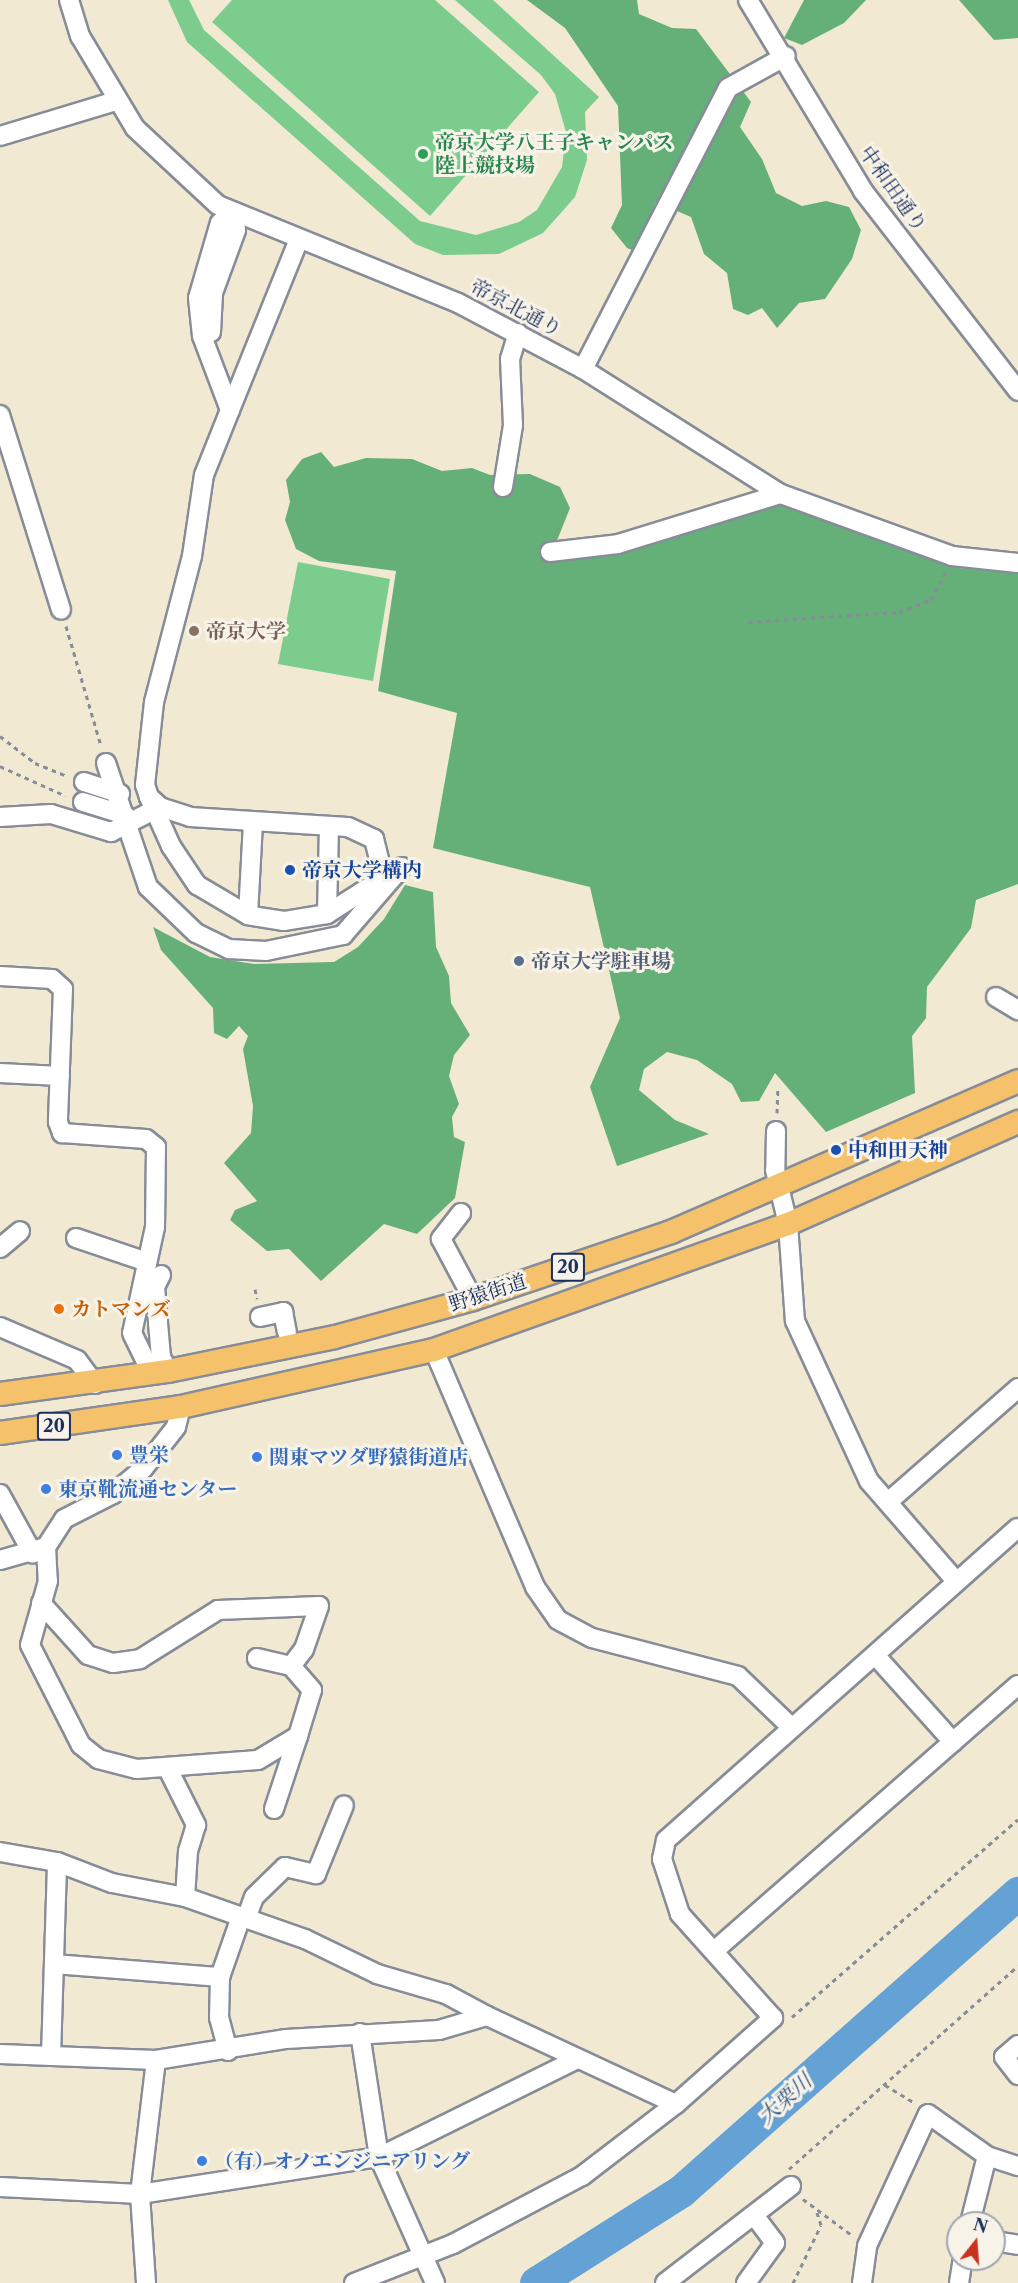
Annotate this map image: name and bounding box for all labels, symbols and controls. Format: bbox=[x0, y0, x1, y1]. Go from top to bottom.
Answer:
place label: 帝京大学八王子キャンパス 陸上競技場 bbox=[435, 130, 675, 177]
street label: 中和田通り bbox=[854, 141, 932, 237]
marker: 帝京大学八王子キャンパス 陸上競技場 bbox=[416, 147, 430, 161]
street label: 帝京北通り bbox=[466, 274, 566, 342]
place label: 帝京大学 bbox=[206, 619, 286, 643]
marker: 帝京大学 bbox=[187, 624, 201, 638]
place label: 帝京大学構内 bbox=[302, 858, 422, 882]
marker: 帝京大学構内 bbox=[283, 863, 297, 877]
place label: 帝京大学駐車場 bbox=[531, 949, 671, 973]
marker: 帝京大学駐車場 bbox=[512, 954, 526, 968]
place label: 中和田天神 bbox=[848, 1138, 948, 1162]
marker: 中和田天神 bbox=[829, 1143, 843, 1157]
road number: 20 bbox=[550, 1252, 586, 1282]
street label: 野猿街道 bbox=[446, 1269, 530, 1317]
place label: カトマンズ bbox=[71, 1297, 171, 1321]
marker: カトマンズ bbox=[52, 1302, 66, 1316]
road number: 20 bbox=[36, 1411, 72, 1441]
place label: 豊栄 bbox=[129, 1443, 169, 1467]
place label: 関東マツダ野猿街道店 bbox=[269, 1445, 469, 1469]
marker: 豊栄 bbox=[110, 1448, 124, 1462]
marker: 関東マツダ野猿街道店 bbox=[250, 1450, 264, 1464]
place label: 東京靴流通センター bbox=[58, 1477, 238, 1501]
marker: 東京靴流通センター bbox=[39, 1482, 53, 1496]
water label: 大栗川 bbox=[753, 2069, 817, 2129]
place label: （有）オノエンジニアリング bbox=[214, 2149, 474, 2173]
marker: （有）オノエンジニアリング bbox=[195, 2154, 209, 2168]
north arrow bbox=[946, 2211, 1006, 2271]
text: N bbox=[971, 2214, 990, 2237]

